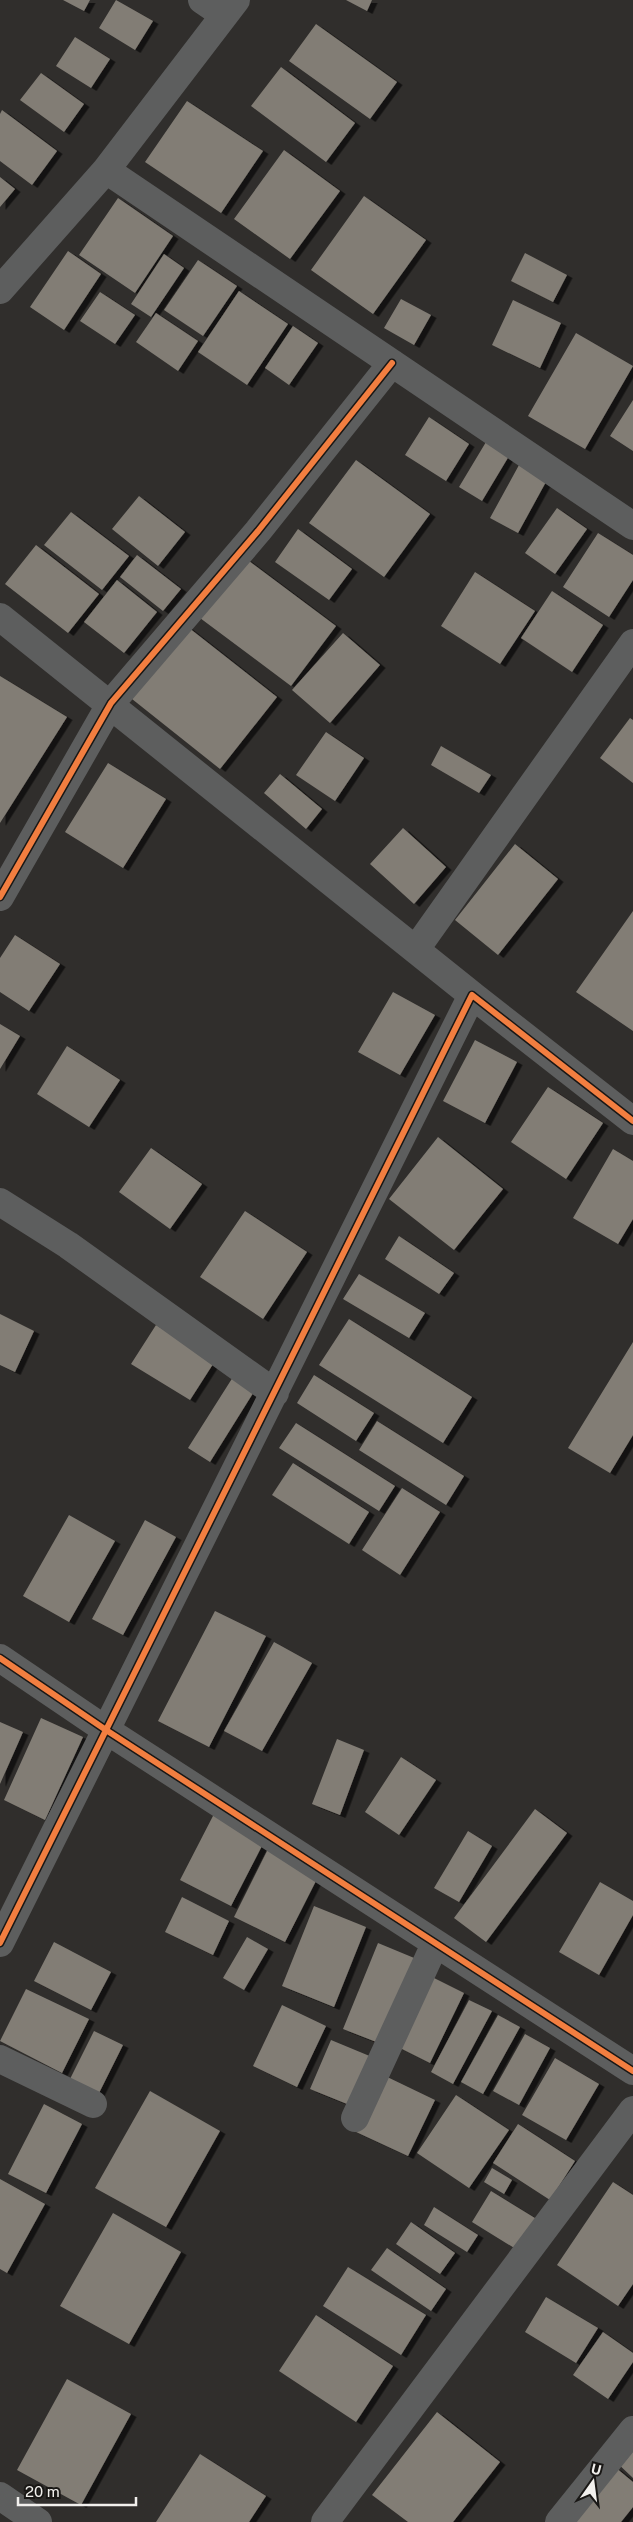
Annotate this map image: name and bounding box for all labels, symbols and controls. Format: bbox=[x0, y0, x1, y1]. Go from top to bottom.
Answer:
north arrow bbox=[568, 2457, 618, 2507]
text: U bbox=[589, 2460, 603, 2478]
scale bar bbox=[18, 2474, 135, 2506]
text: 20 m bbox=[25, 2483, 60, 2500]

